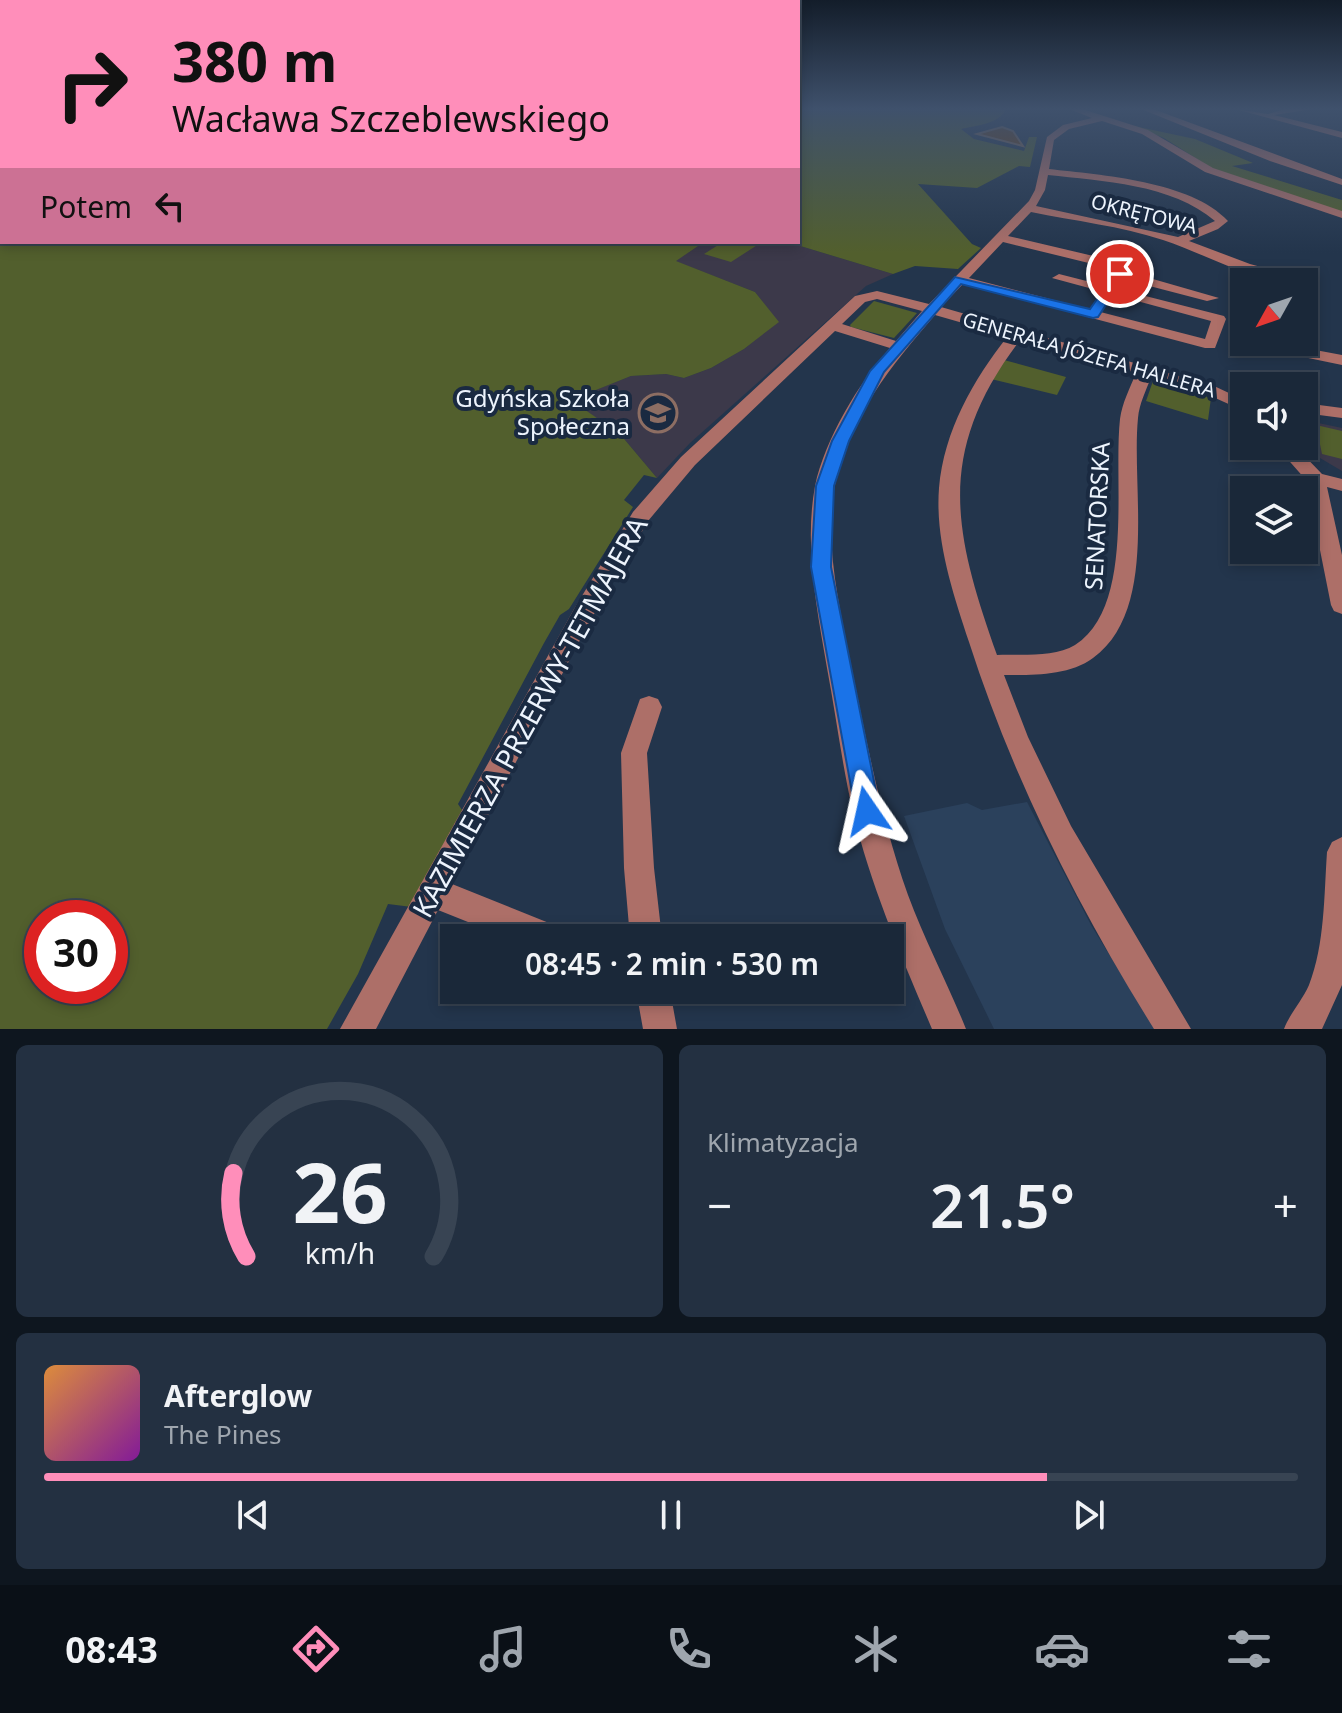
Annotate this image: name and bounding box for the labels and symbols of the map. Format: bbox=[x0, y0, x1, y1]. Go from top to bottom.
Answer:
street label: OKRĘTOWA bbox=[1088, 187, 1200, 240]
pin bbox=[1086, 240, 1154, 308]
north arrow bbox=[1230, 268, 1318, 356]
street label: GENERAŁA JÓZEFA HALLERA bbox=[959, 305, 1219, 404]
place label: Gdyńska Szkoła Społeczna bbox=[455, 381, 630, 442]
school or university icon: Gdyńska Szkoła Społeczna bbox=[637, 392, 679, 434]
street label: SENATORSKA bbox=[1076, 440, 1117, 591]
street label: KAZIMIERZA PRZERWY-TETMAJERA bbox=[403, 509, 656, 924]
position arrow bbox=[825, 769, 909, 853]
speed limit sign: 30 bbox=[24, 900, 128, 1004]

